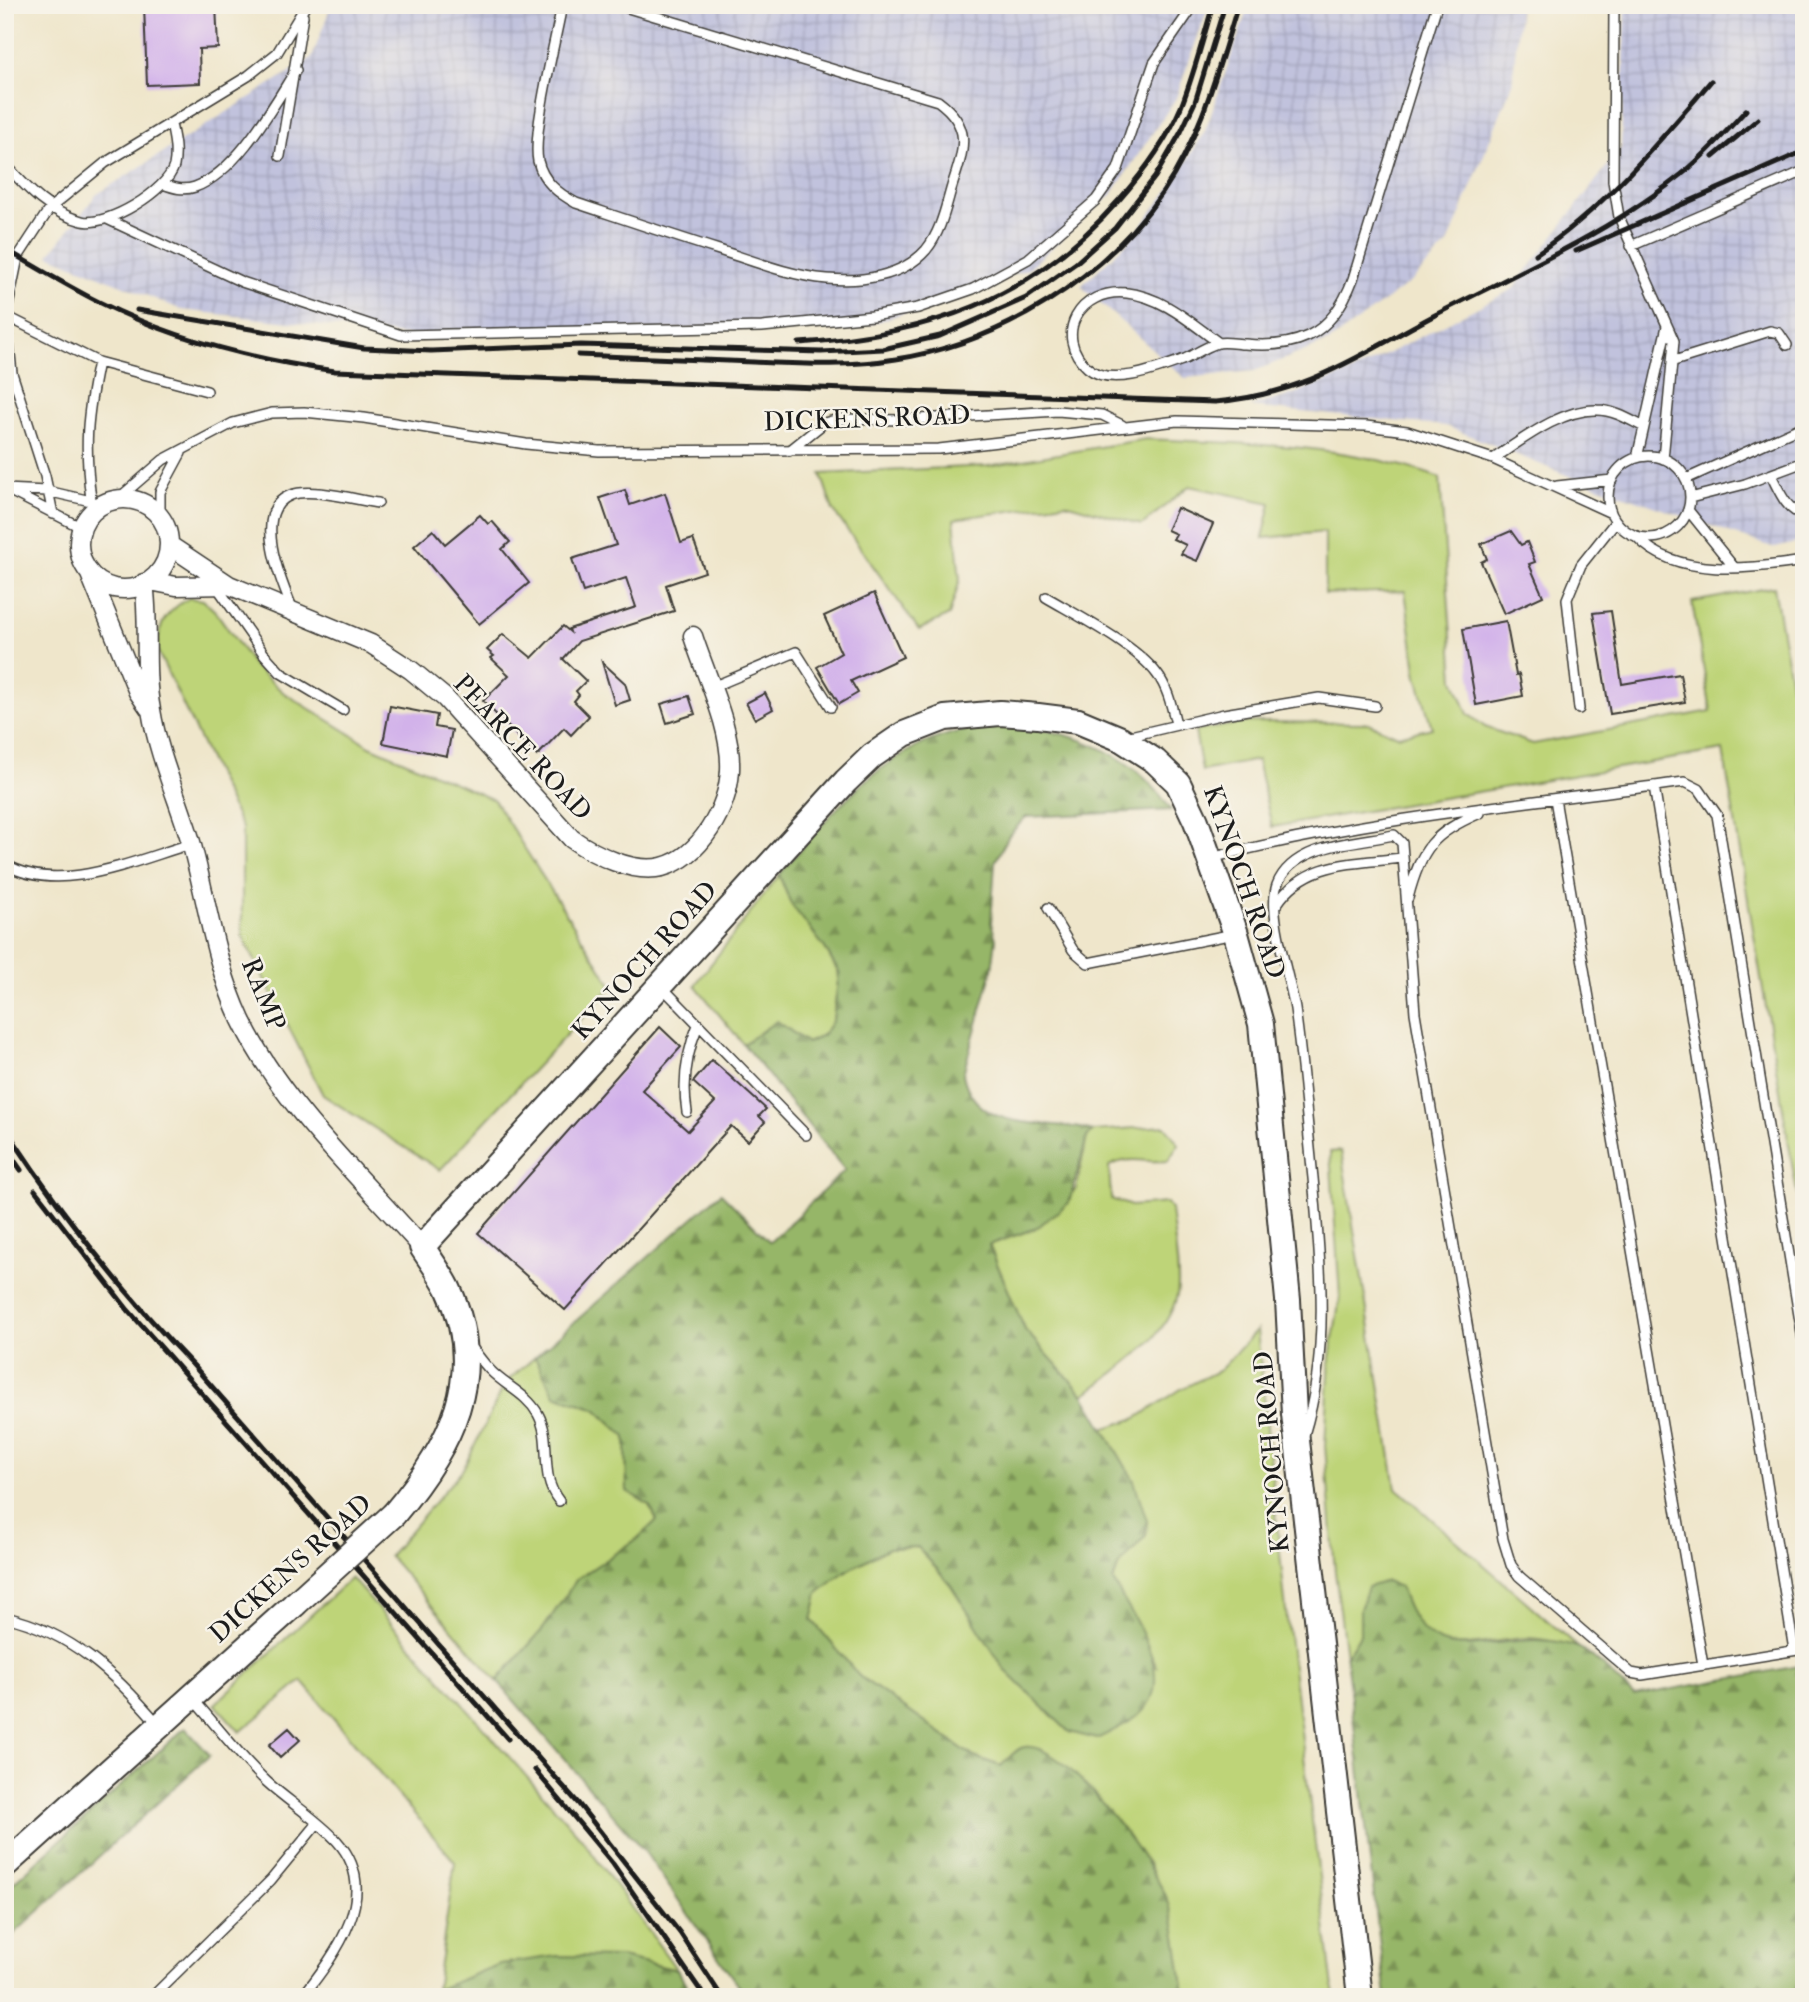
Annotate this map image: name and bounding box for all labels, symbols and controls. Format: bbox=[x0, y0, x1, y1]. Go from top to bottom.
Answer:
street label: DICKENS ROAD bbox=[763, 399, 971, 439]
street label: PEARCE ROAD bbox=[446, 668, 598, 828]
street label: KYNOCH ROAD bbox=[1196, 781, 1292, 983]
street label: KYNOCH ROAD bbox=[565, 875, 724, 1047]
street label: RAMP bbox=[234, 953, 292, 1035]
street label: KYNOCH ROAD bbox=[1247, 1350, 1297, 1554]
street label: DICKENS ROAD bbox=[203, 1488, 378, 1650]

